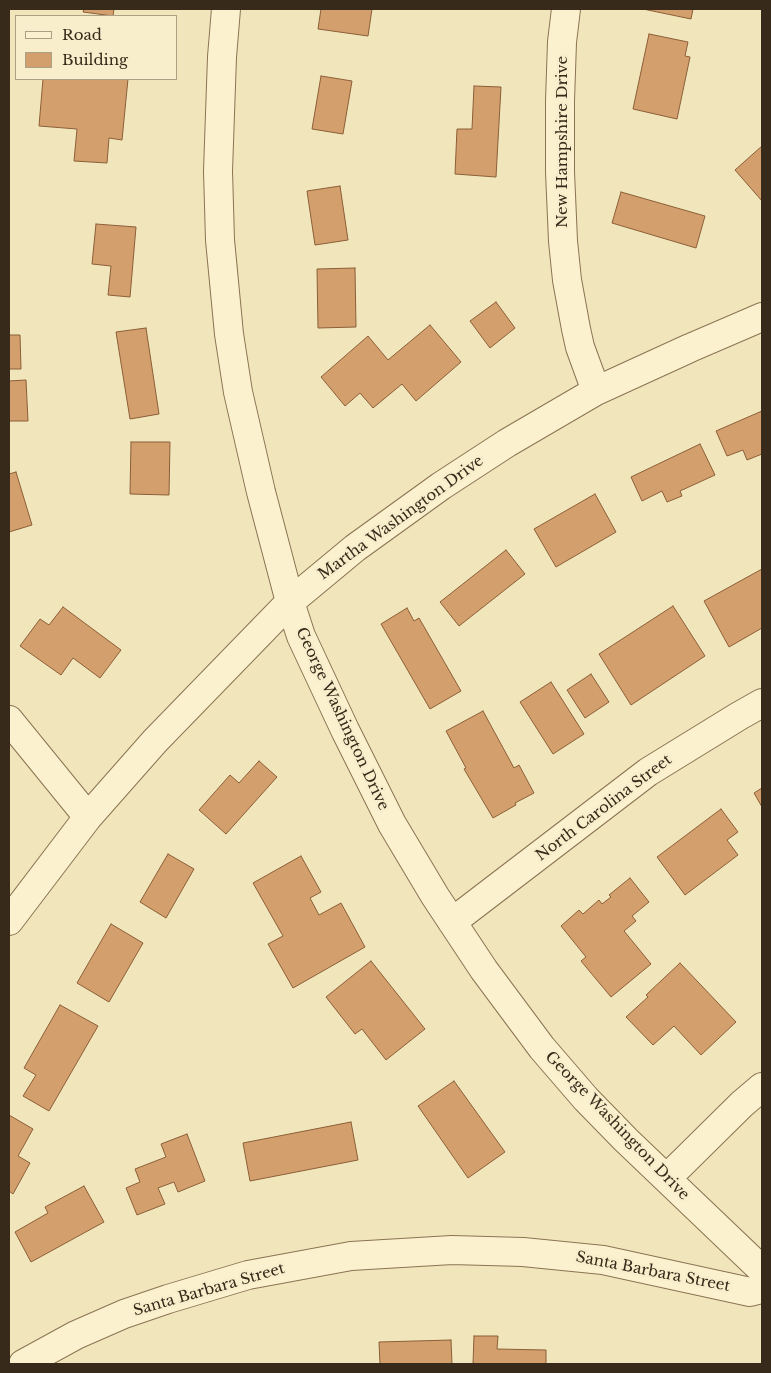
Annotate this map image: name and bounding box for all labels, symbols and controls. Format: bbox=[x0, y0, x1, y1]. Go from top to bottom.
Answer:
legend bbox=[15, 15, 178, 80]
text: Road bbox=[62, 25, 102, 44]
text: Building bbox=[62, 50, 128, 69]
street label: New Hampshire Drive bbox=[554, 56, 572, 228]
street label: Martha Washington Drive bbox=[315, 452, 487, 584]
street label: George Washington Drive bbox=[292, 625, 392, 813]
street label: North Carolina Street bbox=[532, 751, 676, 865]
street label: George Washington Drive bbox=[541, 1048, 693, 1204]
street label: Santa Barbara Street bbox=[574, 1248, 732, 1296]
street label: Santa Barbara Street bbox=[131, 1260, 287, 1320]

